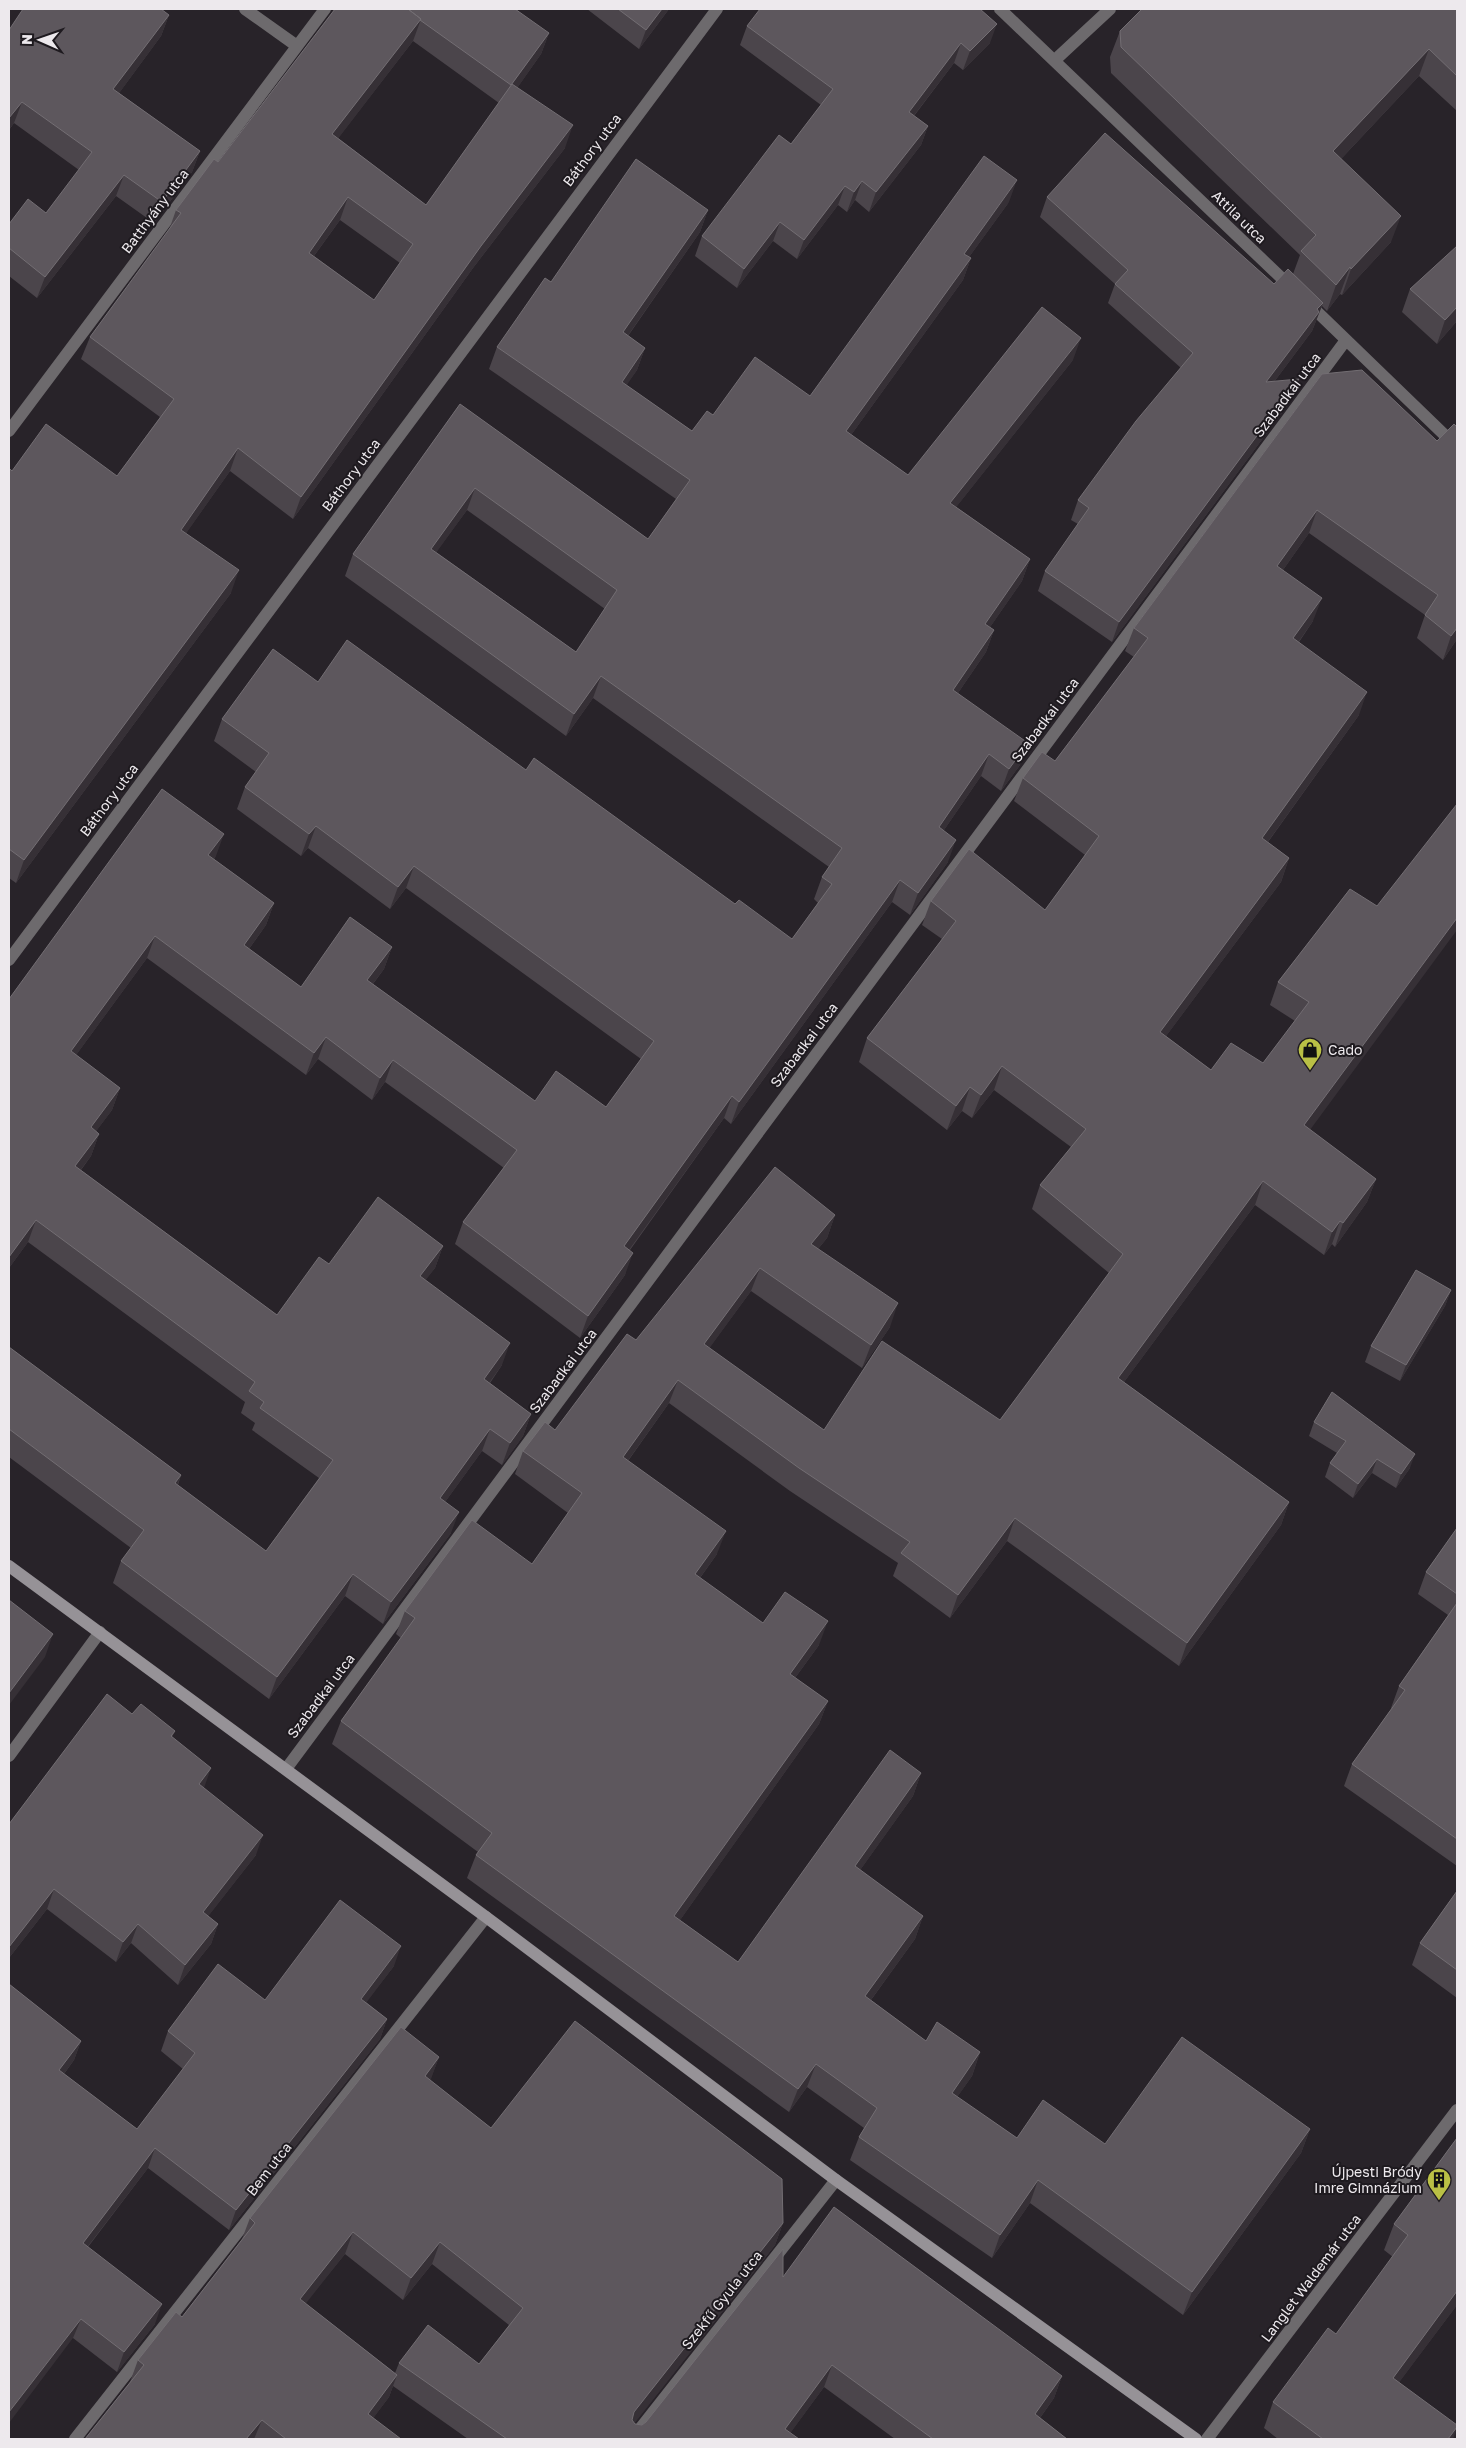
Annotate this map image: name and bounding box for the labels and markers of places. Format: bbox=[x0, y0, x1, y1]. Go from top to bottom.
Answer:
shop icon: Cado bbox=[1297, 1037, 1323, 1071]
place label: Cado bbox=[1328, 1041, 1362, 1058]
place label: Újpesti Bródy Imre Gimnázium bbox=[1314, 2163, 1422, 2196]
building icon: Újpesti Bródy Imre Gimnázium bbox=[1426, 2167, 1452, 2201]

